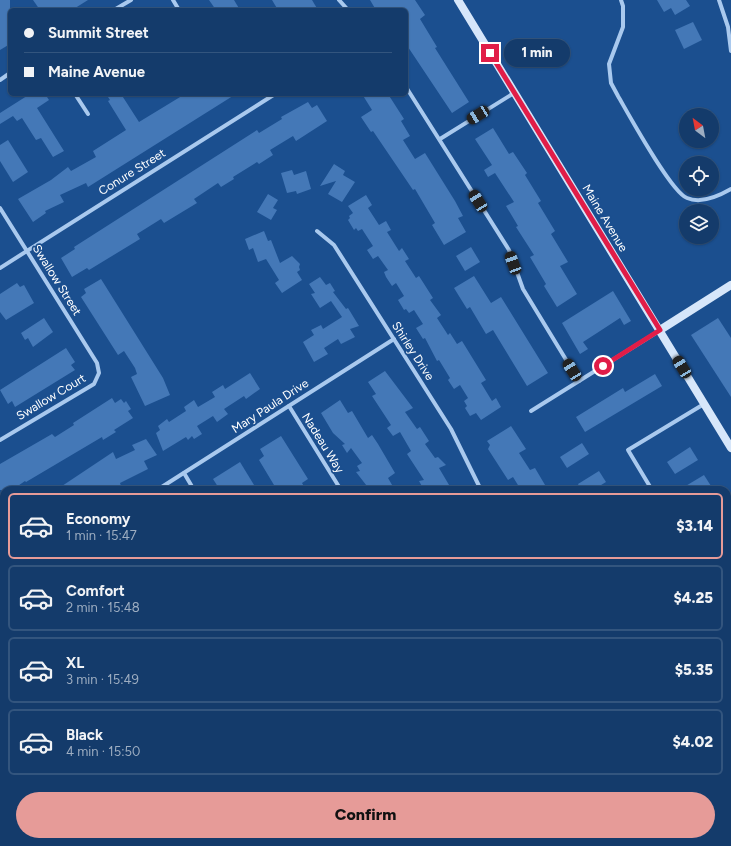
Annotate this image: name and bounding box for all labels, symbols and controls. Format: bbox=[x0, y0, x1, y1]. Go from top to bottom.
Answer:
text: Summit Street bbox=[48, 24, 149, 42]
callout: 1 min bbox=[504, 39, 570, 67]
route end bbox=[481, 44, 499, 62]
text: 1 min bbox=[521, 45, 553, 60]
text: Maine Avenue bbox=[48, 63, 145, 81]
car bbox=[465, 104, 491, 126]
north arrow bbox=[679, 108, 719, 148]
map controls bbox=[679, 108, 719, 244]
street label: Conure Street bbox=[96, 146, 168, 198]
button: locate bbox=[679, 156, 719, 196]
street label: Maine Avenue bbox=[579, 182, 631, 254]
car bbox=[467, 188, 489, 214]
button: layers bbox=[679, 204, 719, 244]
street label: Swallow Street bbox=[30, 242, 85, 318]
car bbox=[503, 250, 523, 276]
street label: Shirley Drive bbox=[389, 319, 437, 383]
car bbox=[671, 354, 693, 380]
car bbox=[561, 357, 583, 383]
route start bbox=[594, 357, 612, 375]
street label: Swallow Court bbox=[14, 371, 88, 423]
street label: Mary Paula Drive bbox=[229, 376, 311, 436]
street label: Nadeau Way bbox=[299, 410, 347, 476]
icon: car bbox=[18, 508, 54, 544]
text: Economy bbox=[66, 510, 131, 528]
text: $3.14 bbox=[676, 517, 713, 535]
text: 1 min · 15:47 bbox=[66, 528, 137, 543]
icon: car bbox=[18, 580, 54, 616]
text: Comfort bbox=[66, 582, 125, 600]
text: $4.25 bbox=[674, 589, 713, 607]
text: 2 min · 15:48 bbox=[66, 600, 140, 615]
icon: car bbox=[18, 652, 54, 688]
text: XL bbox=[66, 654, 84, 672]
text: $5.35 bbox=[675, 661, 713, 679]
text: 3 min · 15:49 bbox=[66, 672, 139, 687]
icon: car bbox=[18, 724, 54, 760]
text: Black bbox=[66, 726, 103, 744]
text: $4.02 bbox=[673, 733, 713, 751]
text: 4 min · 15:50 bbox=[66, 744, 140, 759]
button: Confirm bbox=[16, 792, 715, 838]

